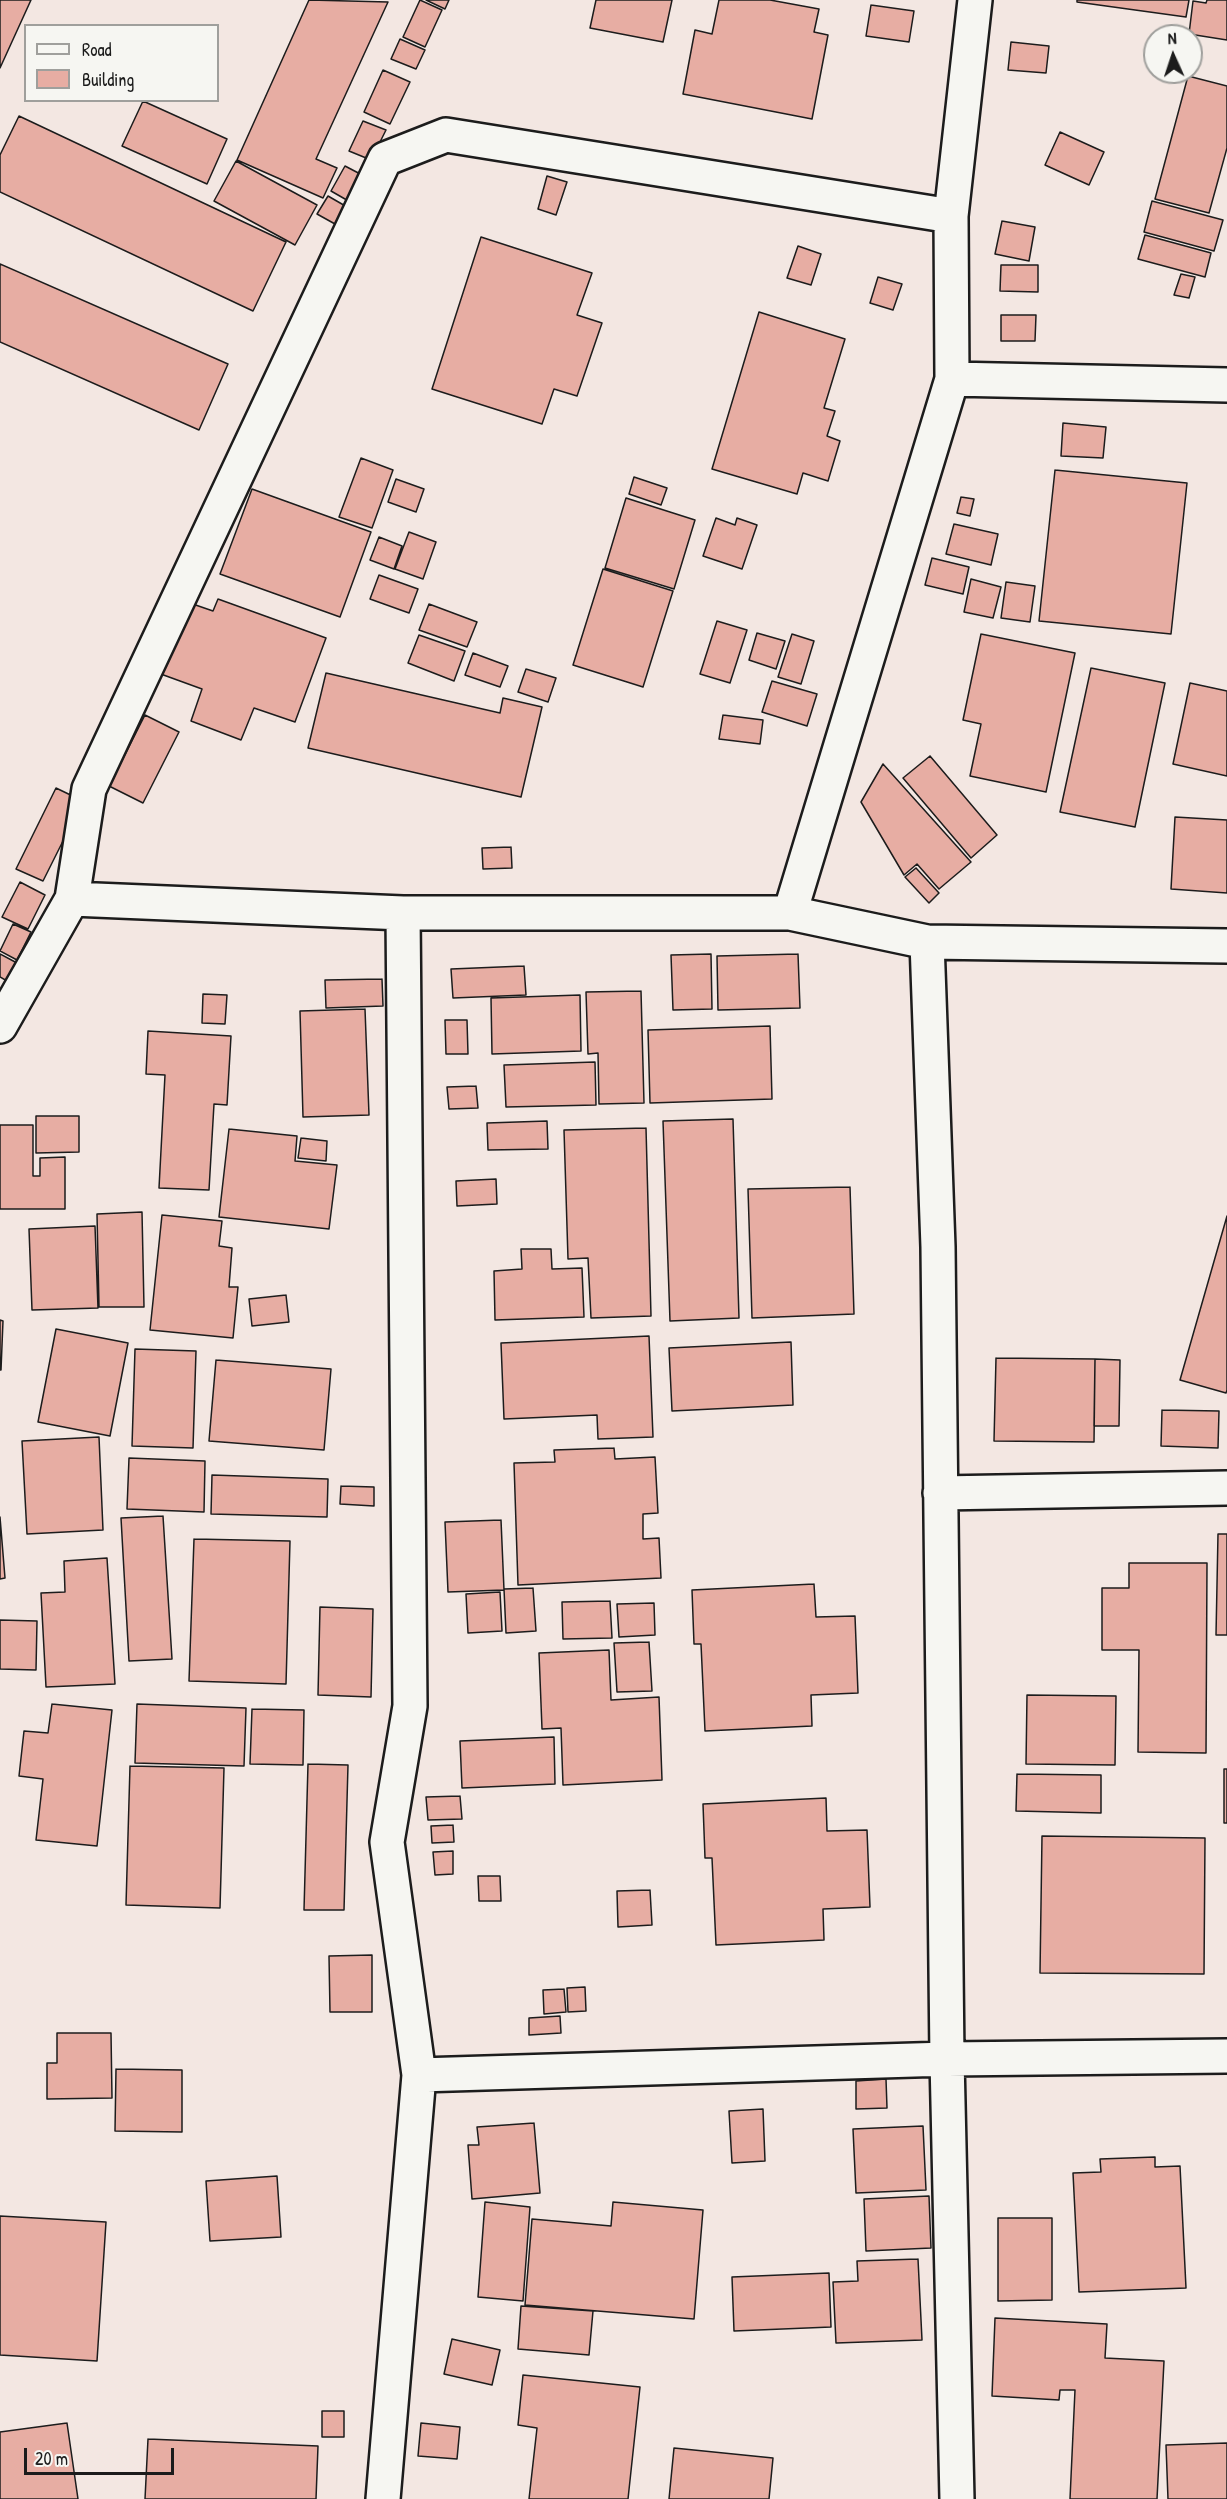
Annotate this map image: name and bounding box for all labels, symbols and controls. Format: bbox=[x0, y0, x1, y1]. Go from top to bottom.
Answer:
legend bbox=[24, 24, 219, 102]
north arrow bbox=[1143, 24, 1203, 84]
text: N bbox=[1167, 27, 1177, 49]
text: Road bbox=[82, 37, 112, 62]
text: Building bbox=[82, 67, 134, 92]
scale bar bbox=[27, 2436, 177, 2474]
text: 20 m bbox=[35, 2446, 68, 2471]

